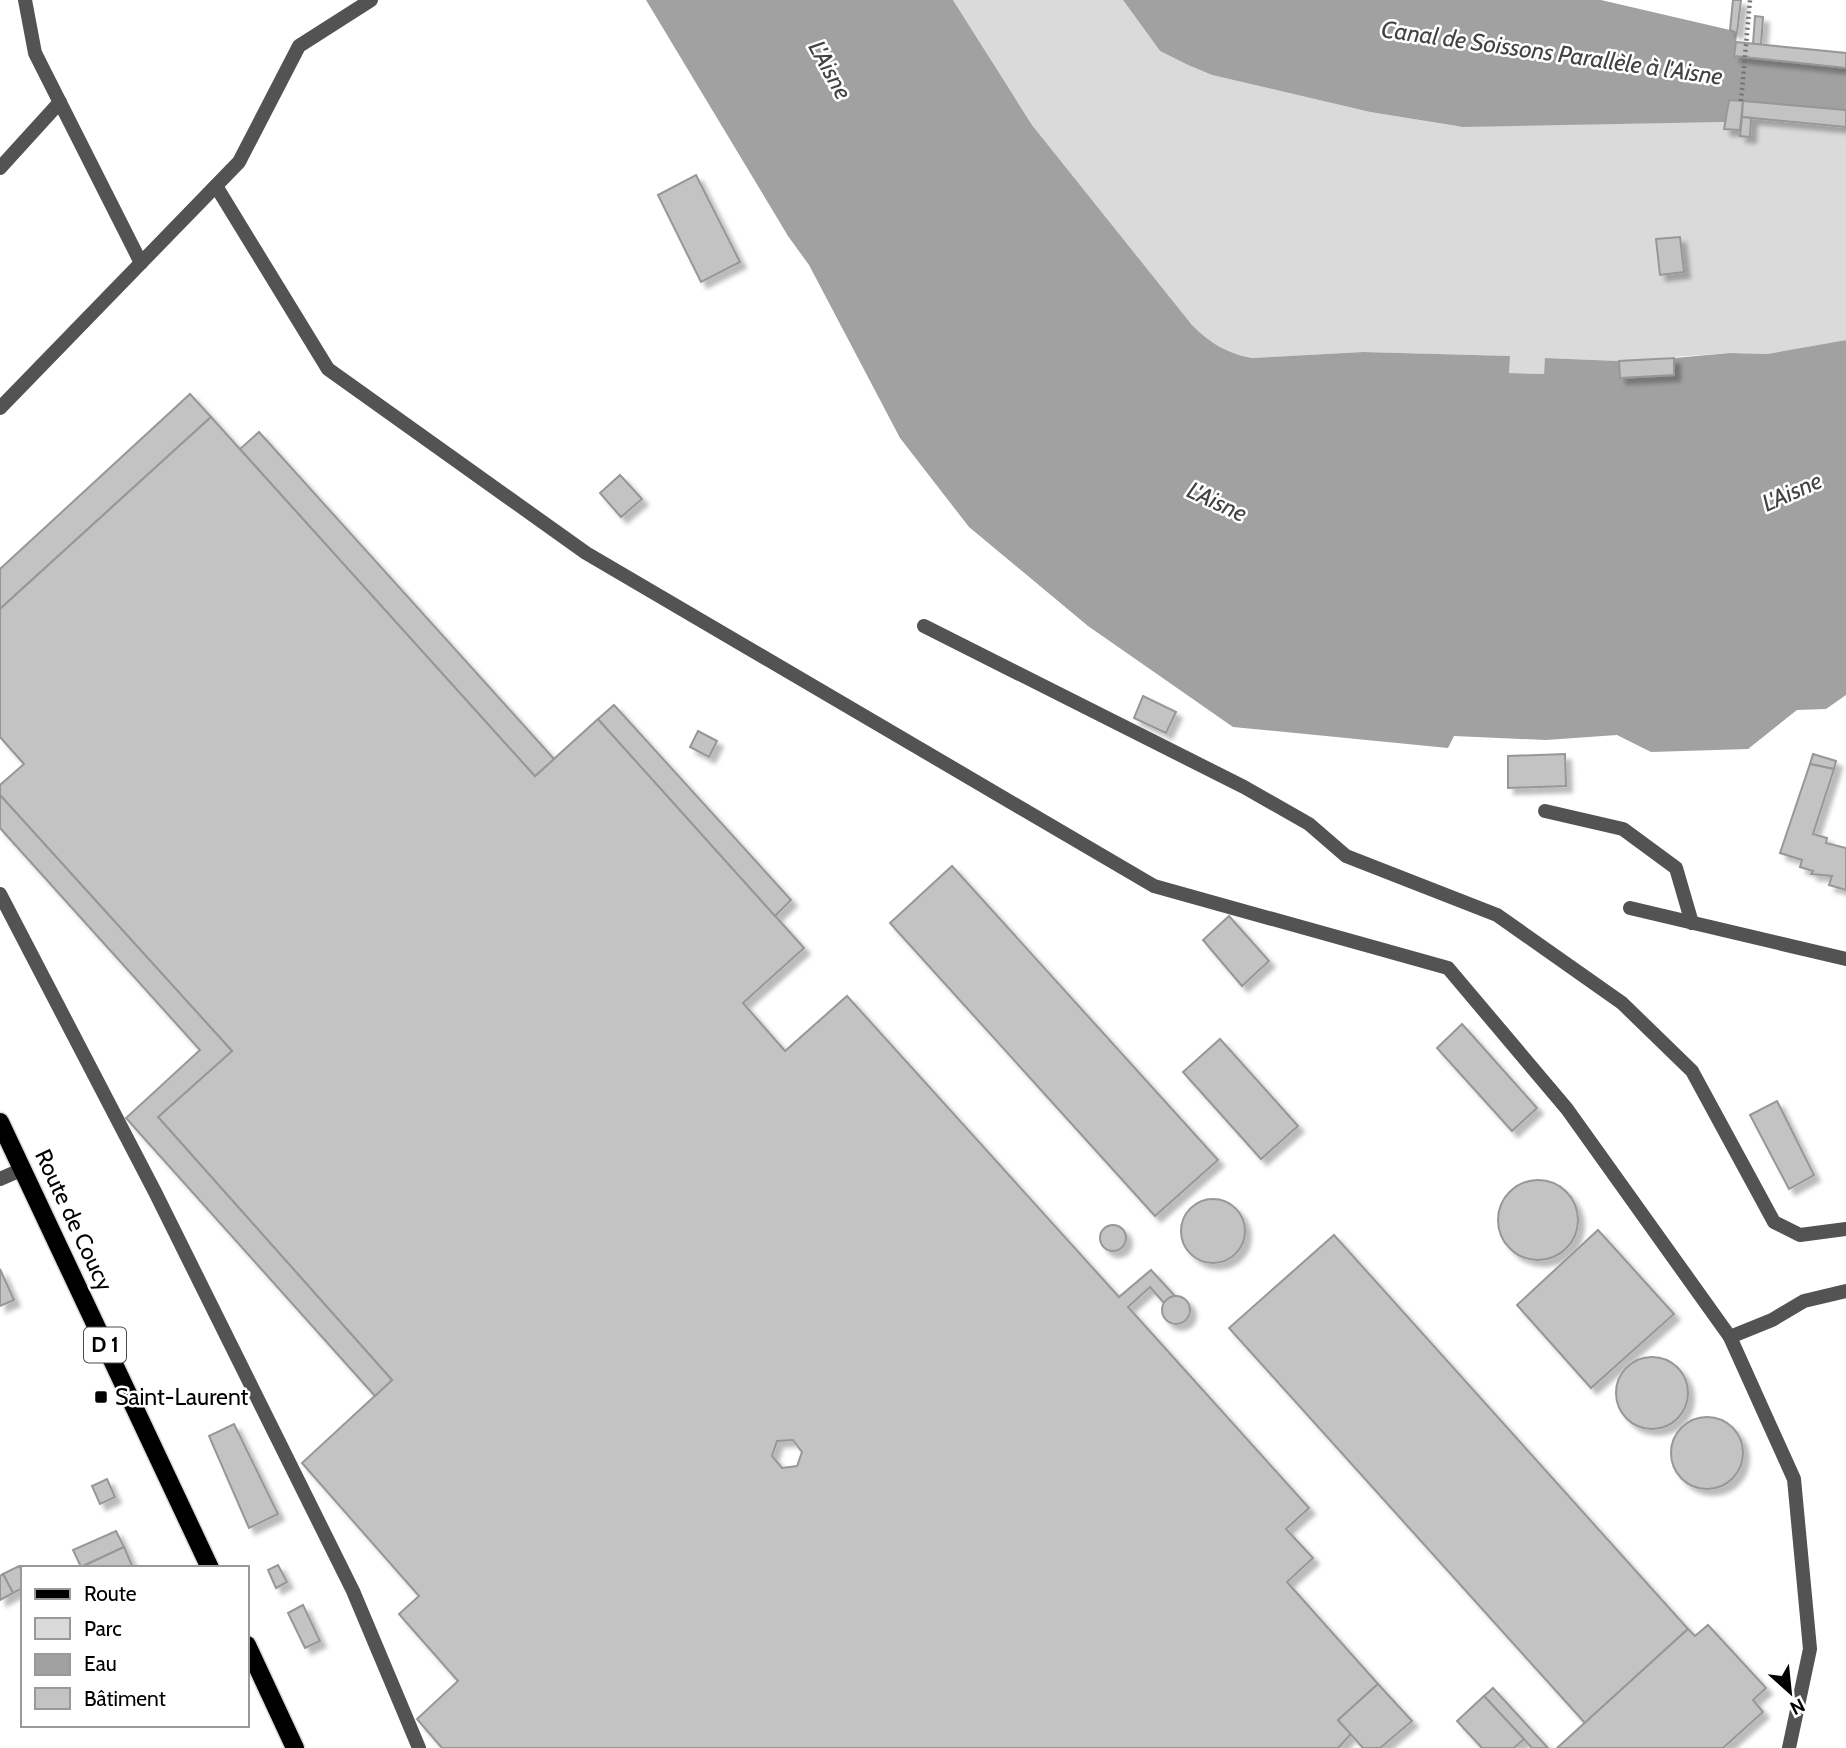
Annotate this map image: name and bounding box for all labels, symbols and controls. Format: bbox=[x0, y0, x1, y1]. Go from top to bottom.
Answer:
water label: Canal de Soissons Parallèle à l'Aisne bbox=[1380, 14, 1725, 91]
water label: L'Aisne bbox=[803, 35, 858, 104]
water label: L'Aisne bbox=[1757, 466, 1826, 518]
water label: L'Aisne bbox=[1183, 475, 1252, 528]
street label: Route de Coucy bbox=[29, 1145, 119, 1296]
road number: D 1 bbox=[84, 1328, 126, 1362]
place label: Saint-Laurent bbox=[115, 1383, 249, 1411]
marker: Saint-Laurent bbox=[93, 1389, 109, 1405]
legend bbox=[21, 1566, 248, 1727]
text: Route bbox=[84, 1581, 137, 1606]
text: Parc bbox=[84, 1616, 122, 1641]
text: Eau bbox=[84, 1651, 117, 1676]
north arrow bbox=[1755, 1657, 1825, 1727]
text: Bâtiment bbox=[84, 1686, 166, 1711]
text: N bbox=[1786, 1693, 1809, 1720]

